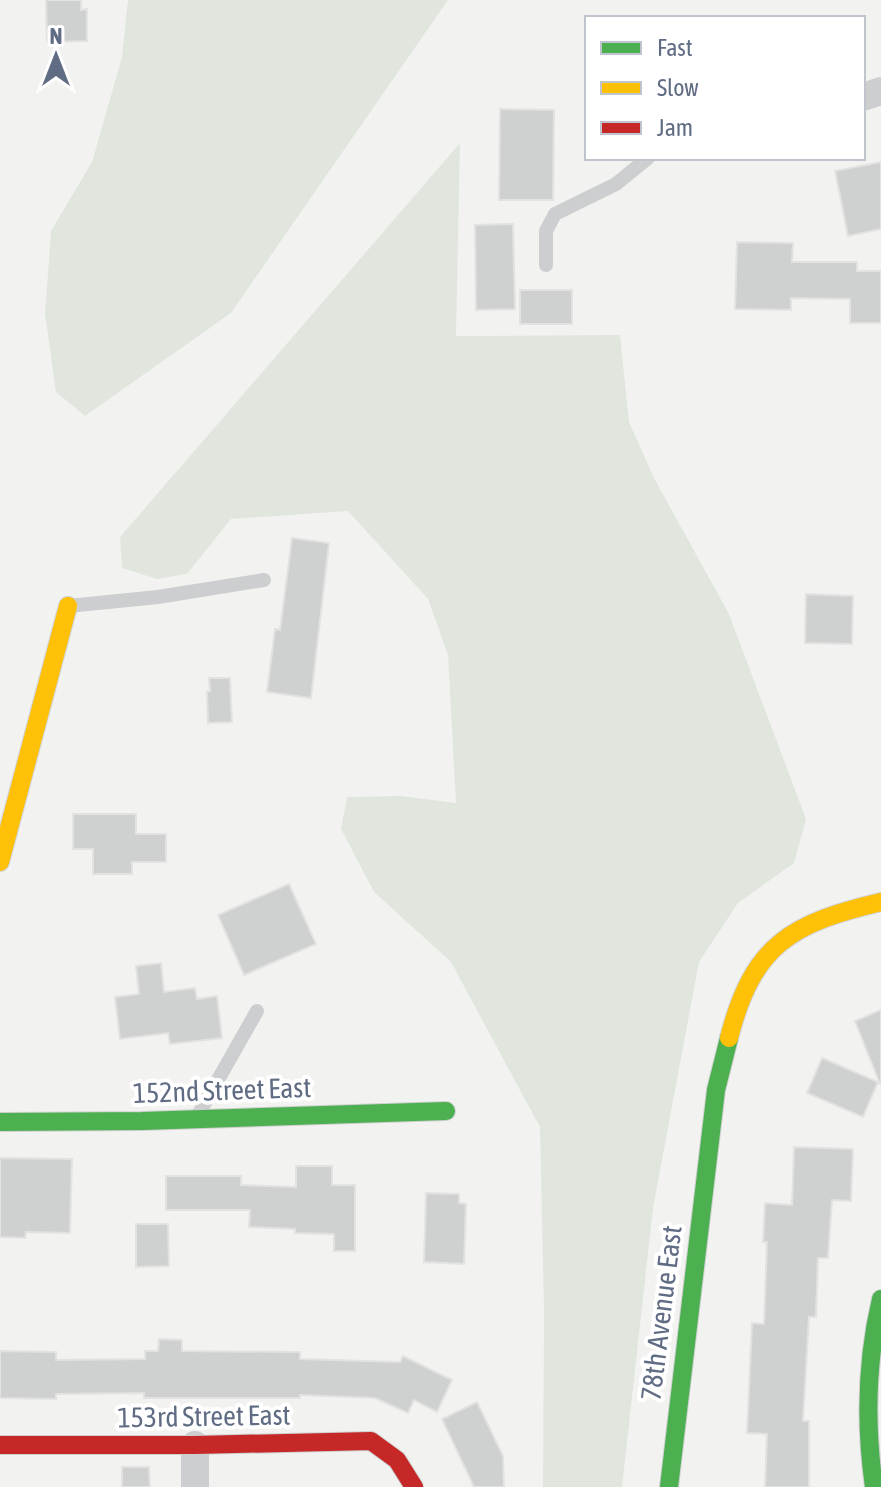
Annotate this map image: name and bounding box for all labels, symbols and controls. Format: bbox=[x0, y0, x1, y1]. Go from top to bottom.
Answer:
north arrow bbox=[16, 16, 96, 96]
legend bbox=[585, 16, 865, 160]
text: N bbox=[50, 23, 62, 49]
text: Fast bbox=[657, 34, 693, 61]
text: Slow bbox=[657, 74, 699, 101]
text: Jam bbox=[657, 114, 693, 141]
street label: 152nd Street East bbox=[132, 1071, 312, 1109]
street label: 78th Avenue East bbox=[634, 1224, 688, 1402]
street label: 153rd Street East bbox=[117, 1398, 291, 1434]

